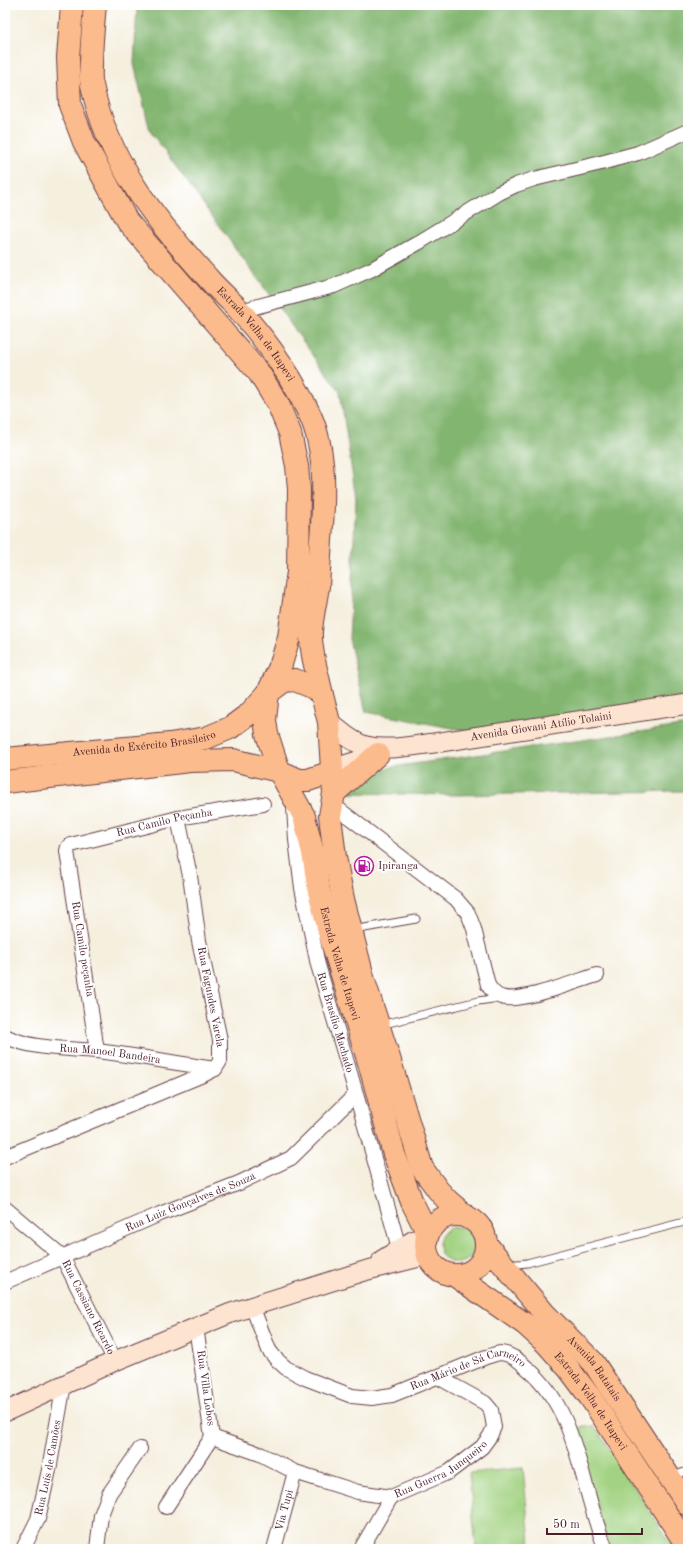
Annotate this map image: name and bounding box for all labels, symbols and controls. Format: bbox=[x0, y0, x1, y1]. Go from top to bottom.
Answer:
street label: Estrada Velha de Itapevi bbox=[214, 285, 296, 383]
street label: Avenida Giovani Atílio Tolaini bbox=[469, 710, 612, 743]
street label: Avenida do Exército Brasileiro bbox=[72, 729, 218, 758]
street label: Rua Camilo Peçanha bbox=[115, 807, 214, 839]
fuel station icon: Ipiranga bbox=[353, 855, 375, 877]
place label: Ipiranga bbox=[378, 861, 419, 872]
street label: Rua Camilo peçanha bbox=[69, 900, 95, 998]
street label: Estrada Velha de Itapevi bbox=[318, 906, 361, 1022]
street label: Rua Fagundes Varela bbox=[195, 946, 225, 1049]
street label: Rua Brasílio Machado bbox=[315, 971, 355, 1074]
street label: Rua Manoel Bandeira bbox=[59, 1043, 162, 1066]
street label: Rua Luiz Gonçalves de Souza bbox=[124, 1170, 258, 1234]
street label: Rua Cassiano Ricardo bbox=[59, 1258, 116, 1356]
street label: Avenida Batatais bbox=[565, 1334, 623, 1403]
street label: Rua Mário de Sá Carneiro bbox=[409, 1347, 528, 1393]
street label: Rua Villa Lobos bbox=[194, 1349, 216, 1427]
street label: Estrada Velha de Itapevi bbox=[552, 1350, 629, 1452]
street label: Rua Luís de Camões bbox=[33, 1419, 63, 1516]
street label: Rua Guerra Junqueiro bbox=[393, 1439, 490, 1500]
street label: Via Tupi bbox=[274, 1489, 295, 1532]
scale bar bbox=[547, 1510, 642, 1536]
text: 50 m bbox=[553, 1518, 580, 1531]

